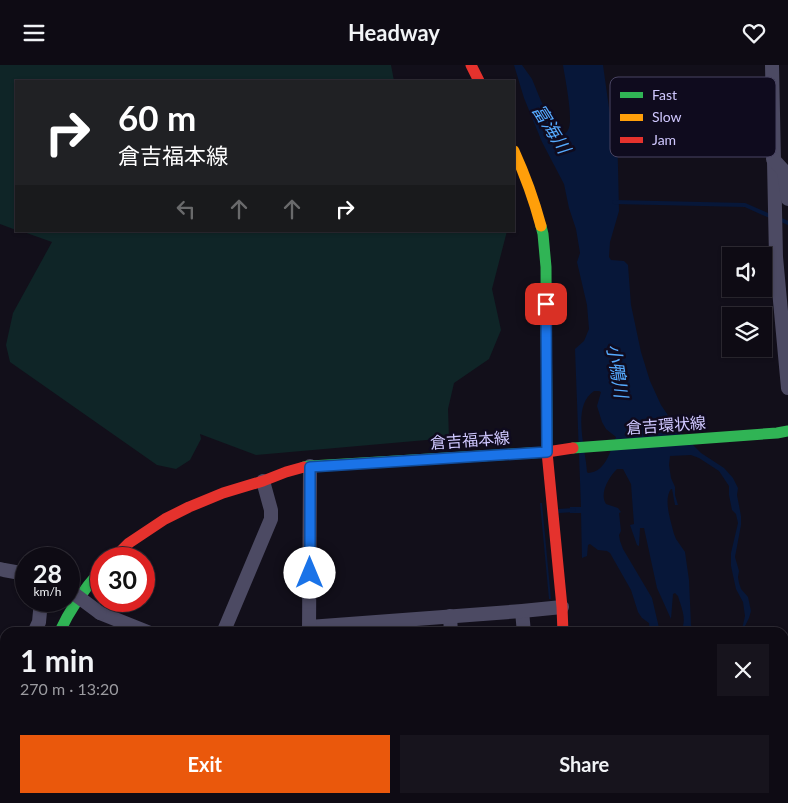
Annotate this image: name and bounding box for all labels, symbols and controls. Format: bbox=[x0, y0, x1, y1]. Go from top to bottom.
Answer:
icon: menu bbox=[20, 19, 48, 47]
text: Headway bbox=[348, 19, 440, 46]
icon: heart bbox=[740, 19, 768, 47]
legend bbox=[610, 77, 776, 157]
text: Fast bbox=[652, 86, 677, 103]
text: 60 m bbox=[118, 96, 196, 138]
icon: right bbox=[35, 100, 100, 165]
water label: 富海川 bbox=[528, 100, 577, 159]
text: Slow bbox=[652, 108, 682, 125]
text: Jam bbox=[652, 131, 676, 148]
text: 倉吉福本線 bbox=[118, 142, 228, 169]
icon: left bbox=[172, 195, 200, 223]
icon: ahead bbox=[225, 195, 253, 223]
icon: ahead bbox=[278, 195, 306, 223]
icon: right bbox=[331, 195, 359, 223]
map controls bbox=[722, 247, 772, 357]
button: sound bbox=[722, 247, 772, 297]
pin bbox=[525, 283, 567, 325]
icon: arrive bbox=[532, 290, 560, 318]
button: layers bbox=[722, 307, 772, 357]
water label: 小鴨川 bbox=[603, 342, 633, 401]
street label: 倉吉環状線 bbox=[625, 412, 707, 437]
street label: 倉吉福本線 bbox=[429, 427, 511, 452]
position arrow bbox=[283, 546, 335, 598]
speed limit sign: 30 bbox=[90, 547, 155, 612]
text: 28 bbox=[33, 558, 62, 588]
text: km/h bbox=[33, 584, 62, 599]
text: 1 min bbox=[20, 642, 94, 678]
button: close bbox=[717, 644, 769, 696]
text: 270 m · 13:20 bbox=[20, 679, 119, 698]
button: Exit bbox=[20, 735, 390, 793]
button: Share bbox=[400, 735, 769, 793]

